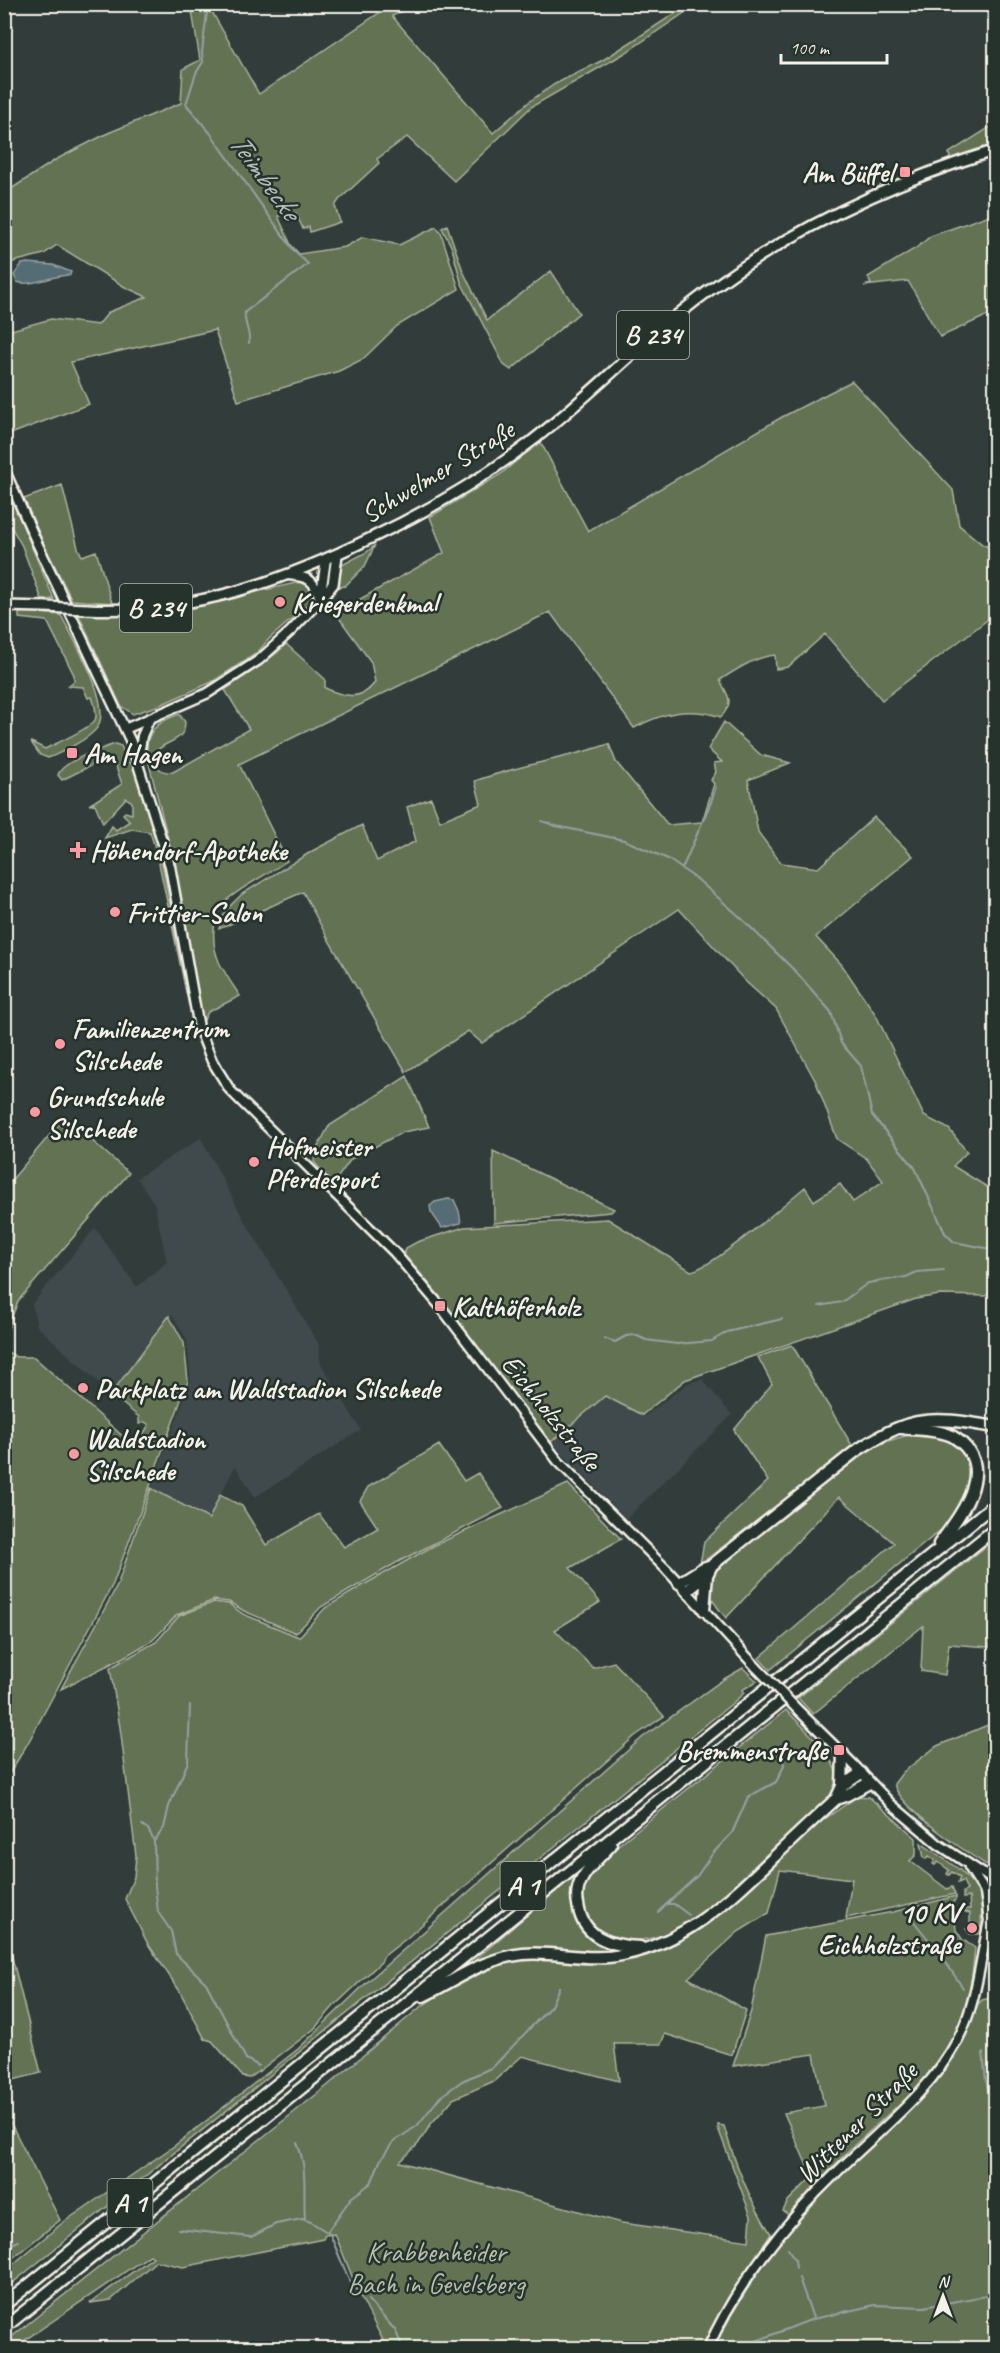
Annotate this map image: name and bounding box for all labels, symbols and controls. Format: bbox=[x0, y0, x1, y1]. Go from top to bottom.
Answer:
scale bar bbox=[781, 27, 888, 65]
text: 100 m bbox=[790, 37, 831, 59]
water label: Teimbecke bbox=[221, 125, 312, 230]
place label: Am Büffel bbox=[802, 155, 899, 190]
marker: Am Büffel bbox=[898, 165, 912, 179]
road number: B 234 bbox=[617, 311, 689, 359]
street label: Schwelmer Straße bbox=[354, 411, 522, 531]
road number: B 234 bbox=[120, 584, 192, 632]
place label: Kriegerdenkmal bbox=[292, 585, 442, 620]
marker: Kriegerdenkmal bbox=[273, 595, 287, 609]
place label: Am Hagen bbox=[84, 736, 184, 771]
marker: Am Hagen bbox=[65, 746, 79, 760]
place label: Höhendorf-Apotheke bbox=[90, 833, 289, 868]
marker: Höhendorf-Apotheke bbox=[71, 843, 85, 857]
place label: Frittier-Salon bbox=[127, 895, 263, 930]
marker: Frittier-Salon bbox=[108, 905, 122, 919]
place label: Familienzentrum Silschede bbox=[72, 1011, 231, 1078]
marker: Familienzentrum Silschede bbox=[53, 1037, 67, 1051]
place label: Grundschule Silschede bbox=[47, 1079, 166, 1146]
marker: Grundschule Silschede bbox=[28, 1105, 42, 1119]
place label: Hofmeister Pferdesport bbox=[266, 1129, 380, 1196]
marker: Hofmeister Pferdesport bbox=[247, 1155, 261, 1169]
place label: Kalthöferholz bbox=[452, 1289, 583, 1324]
marker: Kalthöferholz bbox=[433, 1299, 447, 1313]
street label: Eichholzstraße bbox=[494, 1347, 610, 1479]
place label: Parkplatz am Waldstadion Silschede bbox=[95, 1371, 442, 1406]
marker: Parkplatz am Waldstadion Silschede bbox=[76, 1381, 90, 1395]
place label: Waldstadion Silschede bbox=[86, 1421, 207, 1488]
marker: Waldstadion Silschede bbox=[67, 1447, 81, 1461]
place label: Bremmenstraße bbox=[676, 1733, 830, 1768]
marker: Bremmenstraße bbox=[832, 1743, 846, 1757]
road number: A 1 bbox=[500, 1862, 546, 1910]
place label: 10 KV Eichholzstraße bbox=[818, 1895, 966, 1962]
marker: 10 KV Eichholzstraße bbox=[965, 1921, 979, 1935]
street label: Wittener Straße bbox=[788, 2053, 926, 2191]
road number: A 1 bbox=[108, 2179, 152, 2227]
park label: Krabbenheider Bach in Gevelsberg bbox=[347, 2234, 527, 2301]
north arrow bbox=[913, 2266, 973, 2326]
text: N bbox=[938, 2272, 951, 2292]

